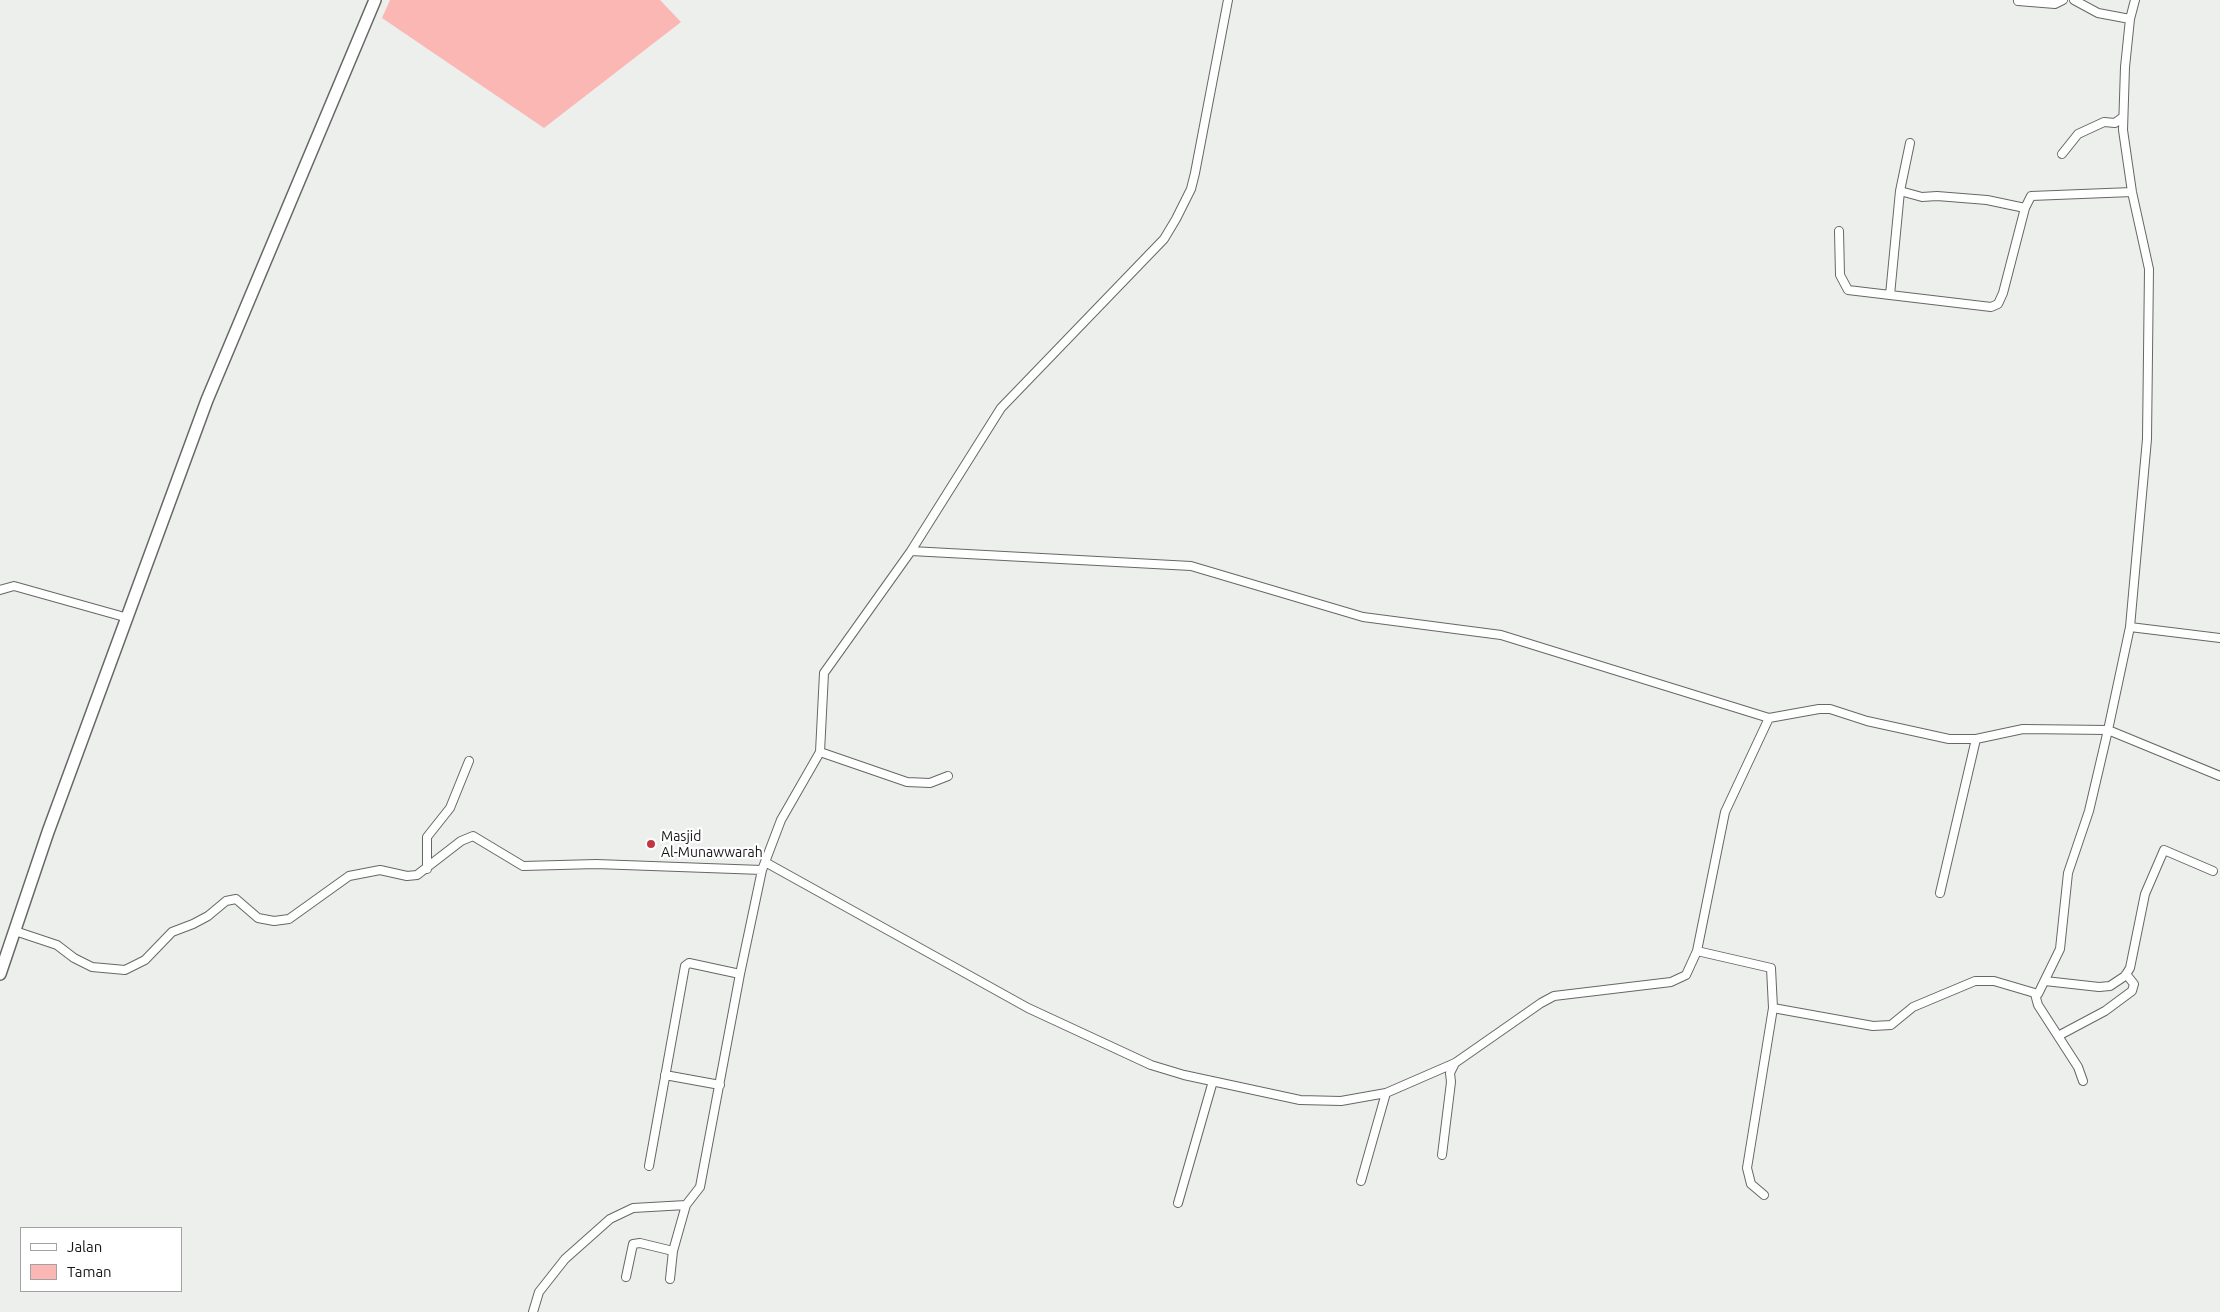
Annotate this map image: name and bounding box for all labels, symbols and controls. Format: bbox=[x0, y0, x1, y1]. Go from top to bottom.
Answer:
place label: Masjid Al-Munawwarah bbox=[661, 828, 763, 860]
marker: Masjid Al-Munawwarah bbox=[645, 838, 657, 850]
legend bbox=[20, 1227, 182, 1292]
text: Jalan bbox=[67, 1238, 102, 1255]
text: Taman bbox=[67, 1263, 112, 1280]

